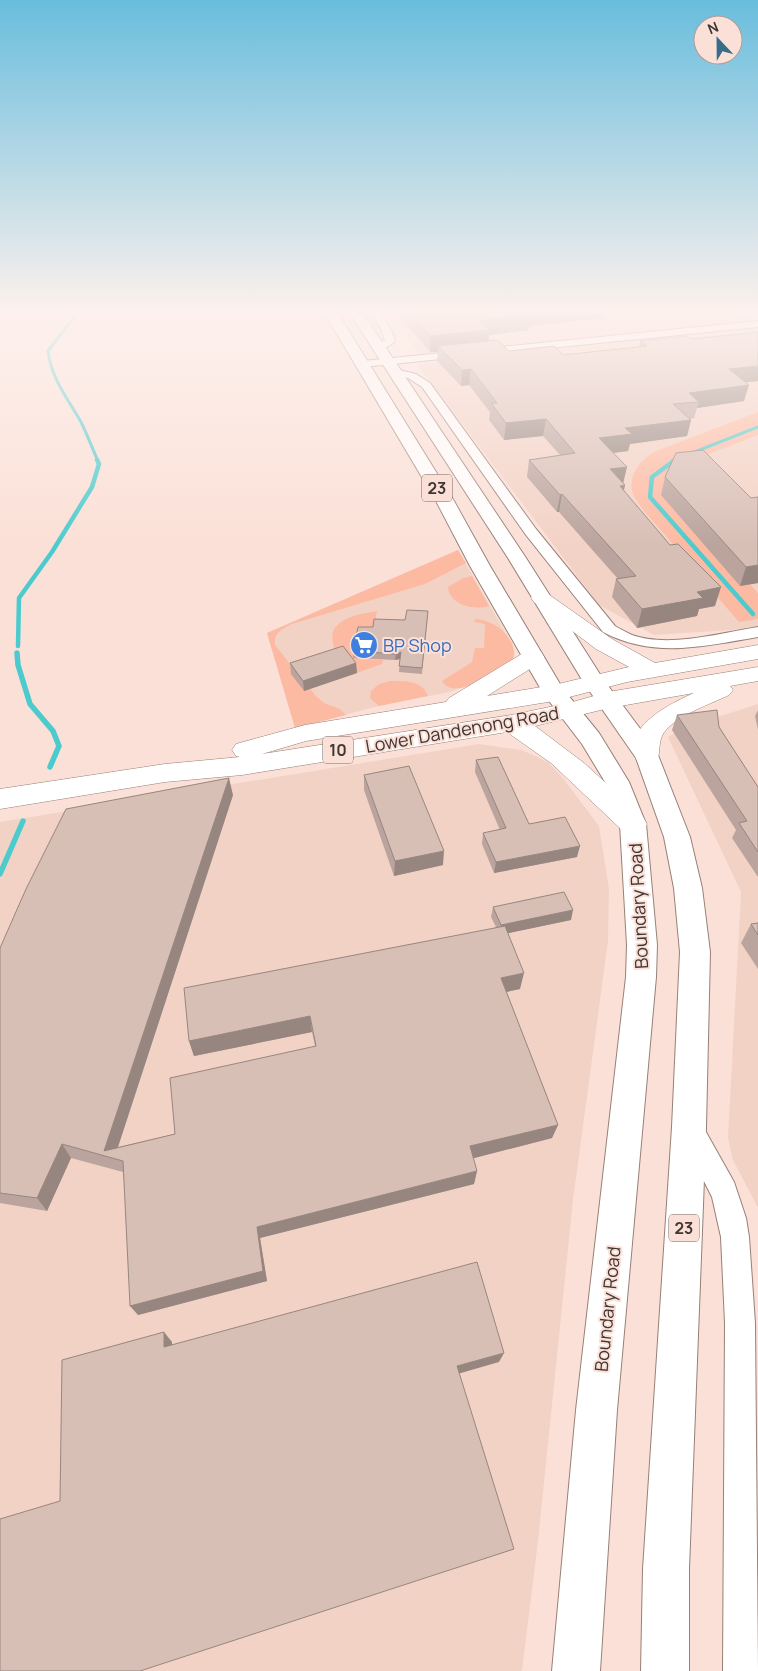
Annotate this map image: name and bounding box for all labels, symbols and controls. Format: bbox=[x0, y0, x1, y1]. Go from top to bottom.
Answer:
north arrow bbox=[693, 15, 743, 65]
text: N bbox=[705, 17, 721, 38]
road number: 23 bbox=[422, 474, 452, 502]
supermarket icon: BP Shop bbox=[349, 630, 379, 660]
place label: BP Shop bbox=[383, 633, 452, 657]
street label: Lower Dandenong Road bbox=[363, 700, 561, 758]
road number: 10 bbox=[323, 736, 353, 764]
street label: Boundary Road bbox=[623, 843, 653, 969]
road number: 23 bbox=[669, 1214, 699, 1242]
street label: Boundary Road bbox=[588, 1245, 626, 1373]

